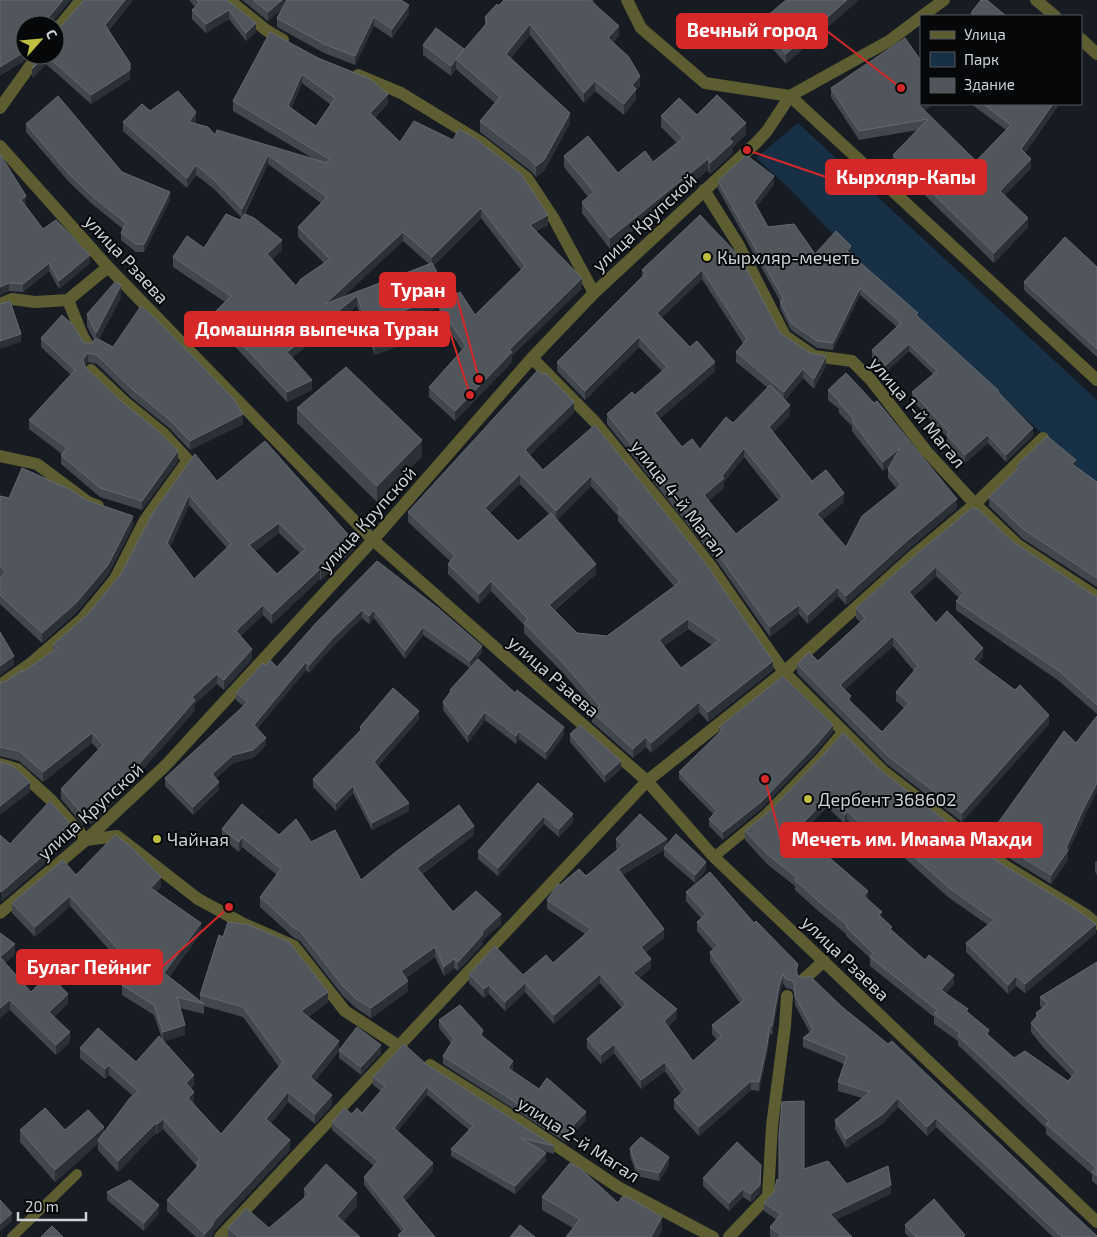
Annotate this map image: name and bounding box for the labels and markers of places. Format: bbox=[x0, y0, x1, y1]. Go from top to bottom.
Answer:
callout: Вечный город bbox=[677, 14, 827, 48]
callout: Кырхляр-Капы bbox=[826, 160, 986, 194]
place label: Кырхляр-мечеть bbox=[717, 246, 859, 268]
marker: Кырхляр-мечеть bbox=[701, 251, 713, 263]
callout: Туран bbox=[380, 273, 455, 307]
callout: Домашняя выпечка Туран bbox=[185, 312, 449, 346]
place label: Дербент 368602 bbox=[818, 788, 957, 810]
marker: Дербент 368602 bbox=[802, 793, 814, 805]
callout: Мечеть им. Имама Махди bbox=[781, 823, 1042, 857]
place label: Чайная bbox=[167, 828, 229, 850]
marker: Чайная bbox=[151, 833, 163, 845]
callout: Булаг Пейниг bbox=[17, 950, 162, 984]

